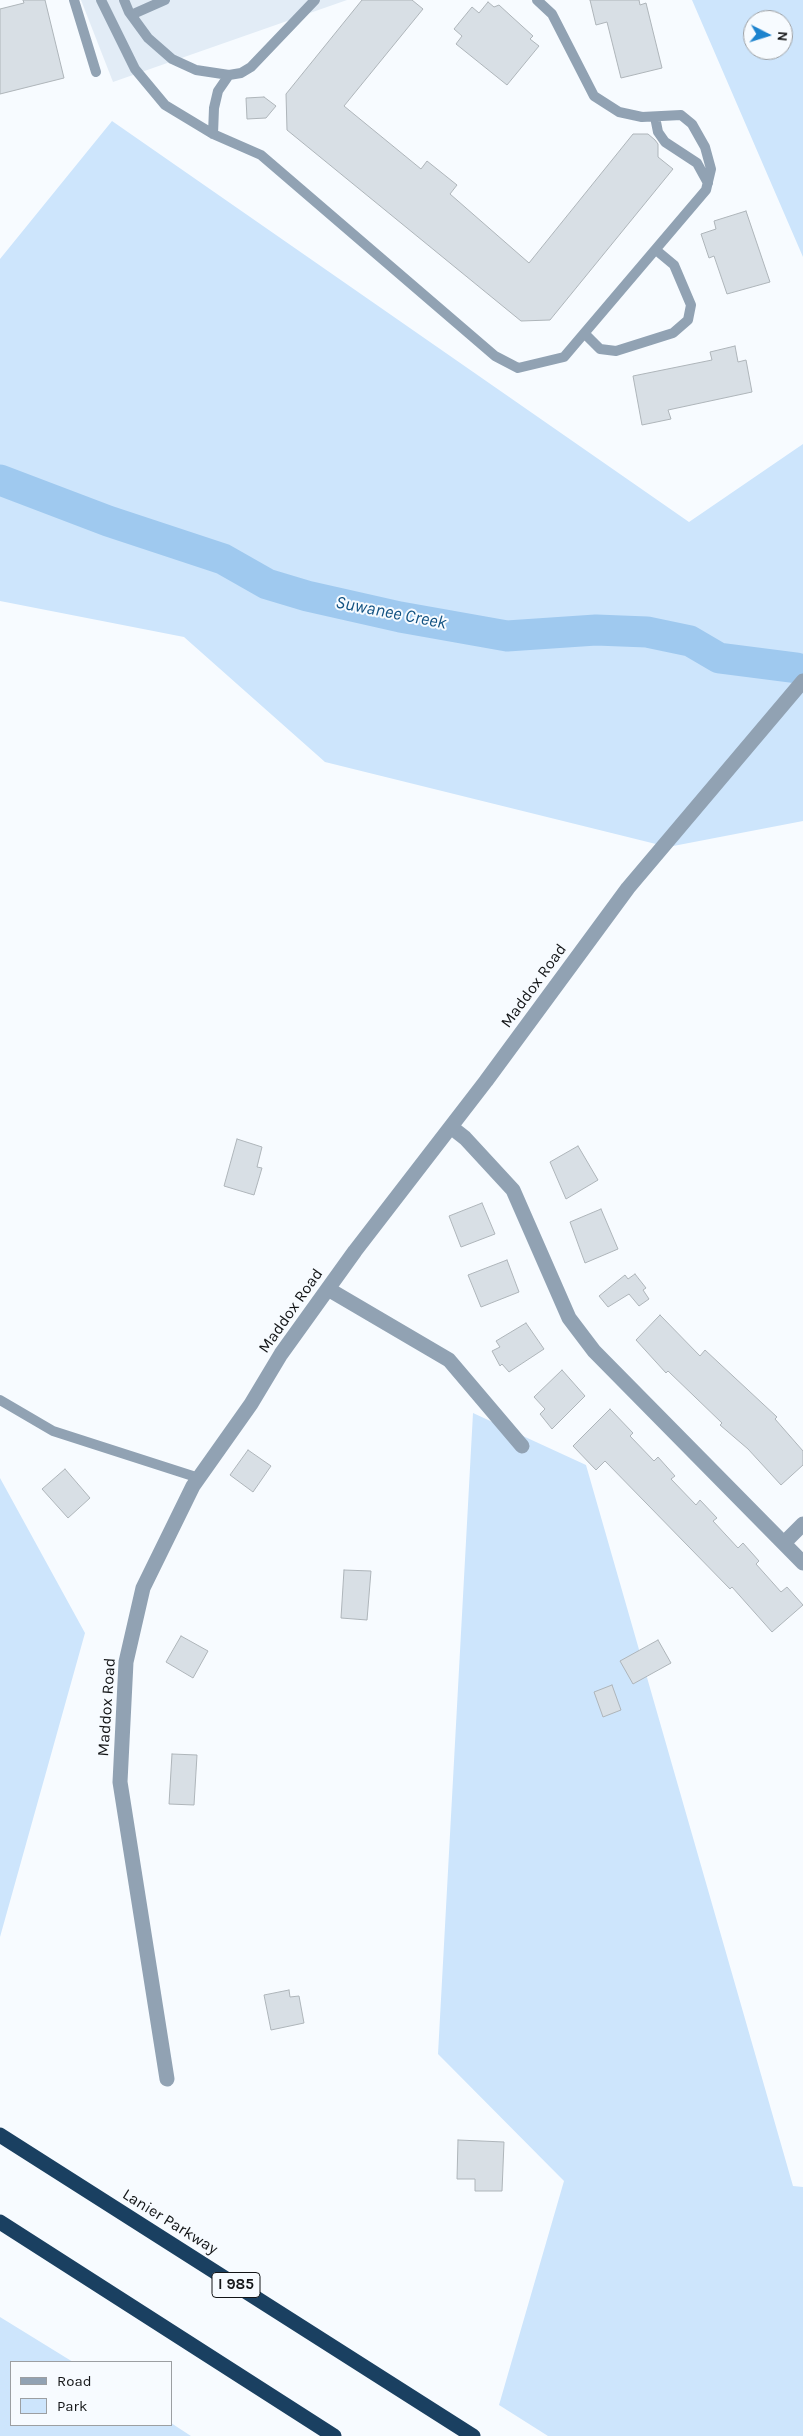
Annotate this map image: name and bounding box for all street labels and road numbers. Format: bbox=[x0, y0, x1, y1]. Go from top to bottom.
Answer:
street label: Maddox Road bbox=[497, 940, 571, 1032]
street label: Maddox Road bbox=[255, 1265, 327, 1357]
street label: Maddox Road bbox=[94, 1657, 120, 1757]
street label: Lanier Parkway bbox=[119, 2185, 221, 2259]
road number: I 985 bbox=[212, 2272, 260, 2298]

